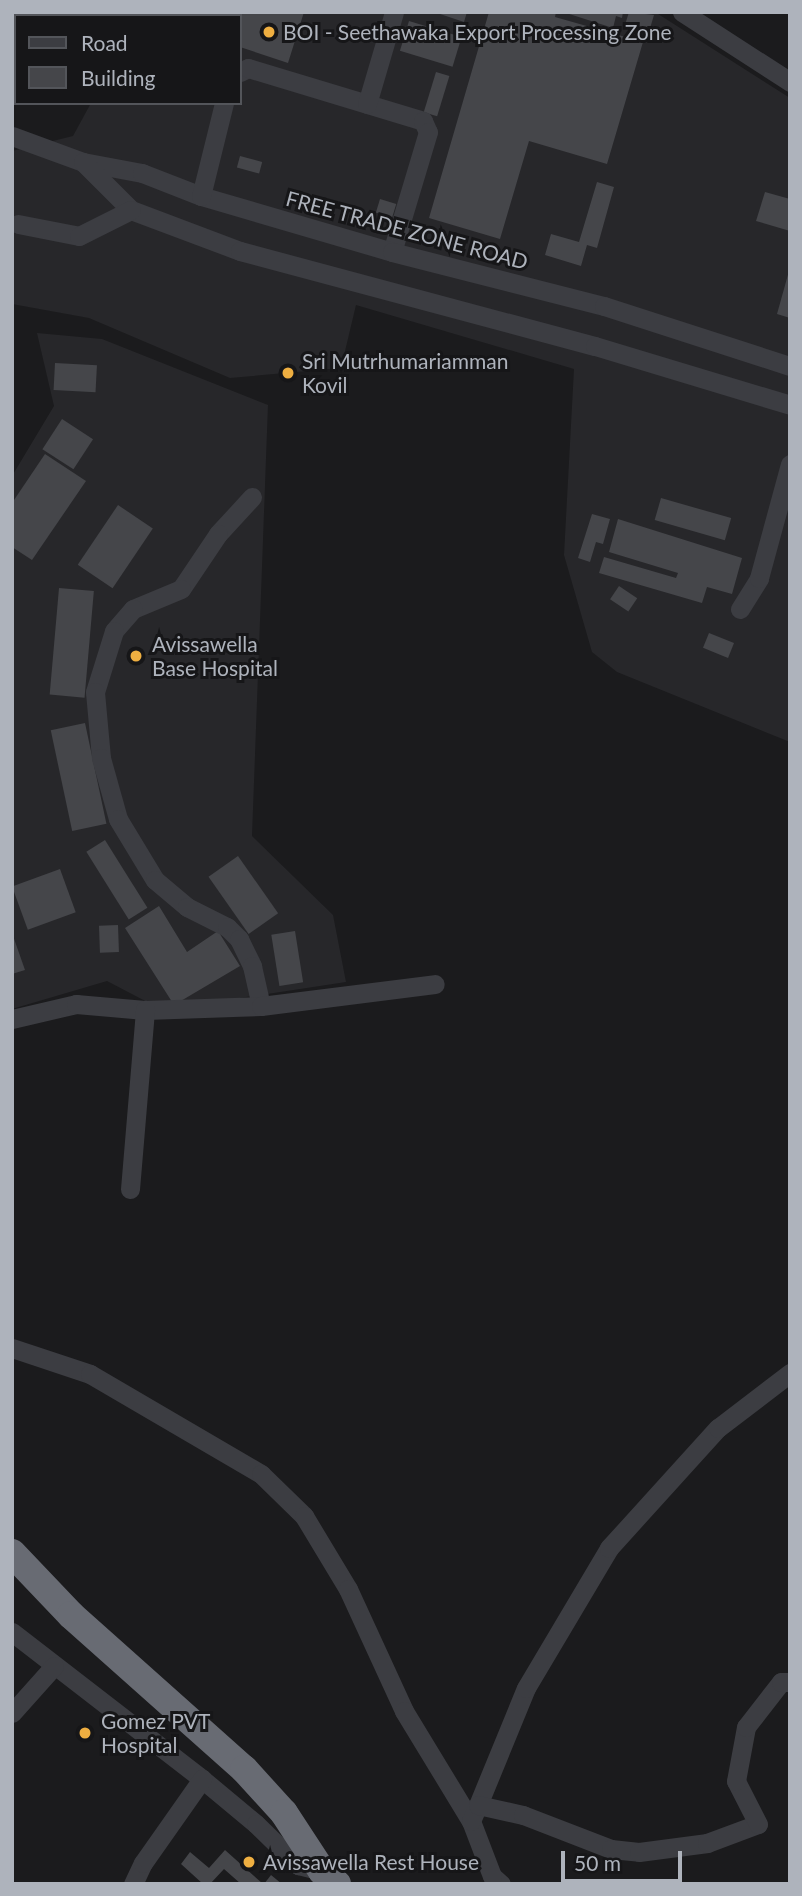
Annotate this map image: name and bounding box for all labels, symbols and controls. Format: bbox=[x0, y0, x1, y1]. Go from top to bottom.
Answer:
legend bbox=[14, 14, 242, 105]
place label: BOI - Seethawaka Export Processing Zone bbox=[283, 19, 672, 45]
marker: BOI - Seethawaka Export Processing Zone bbox=[261, 24, 277, 40]
text: Road bbox=[81, 30, 128, 55]
text: Building bbox=[81, 65, 156, 90]
street label: FREE TRADE ZONE ROAD bbox=[283, 185, 531, 275]
place label: Sri Mutrhumariamman Kovil bbox=[302, 348, 508, 398]
marker: Sri Mutrhumariamman Kovil bbox=[280, 365, 296, 381]
place label: Avissawella Base Hospital bbox=[152, 631, 278, 681]
marker: Avissawella Base Hospital bbox=[126, 646, 146, 666]
place label: Gomez PVT Hospital bbox=[101, 1708, 210, 1758]
marker: Gomez PVT Hospital bbox=[75, 1723, 95, 1743]
scale bar bbox=[564, 1836, 685, 1880]
place label: Avissawella Rest House bbox=[263, 1849, 479, 1875]
text: 50 m bbox=[574, 1850, 621, 1875]
marker: Avissawella Rest House bbox=[241, 1854, 257, 1870]

